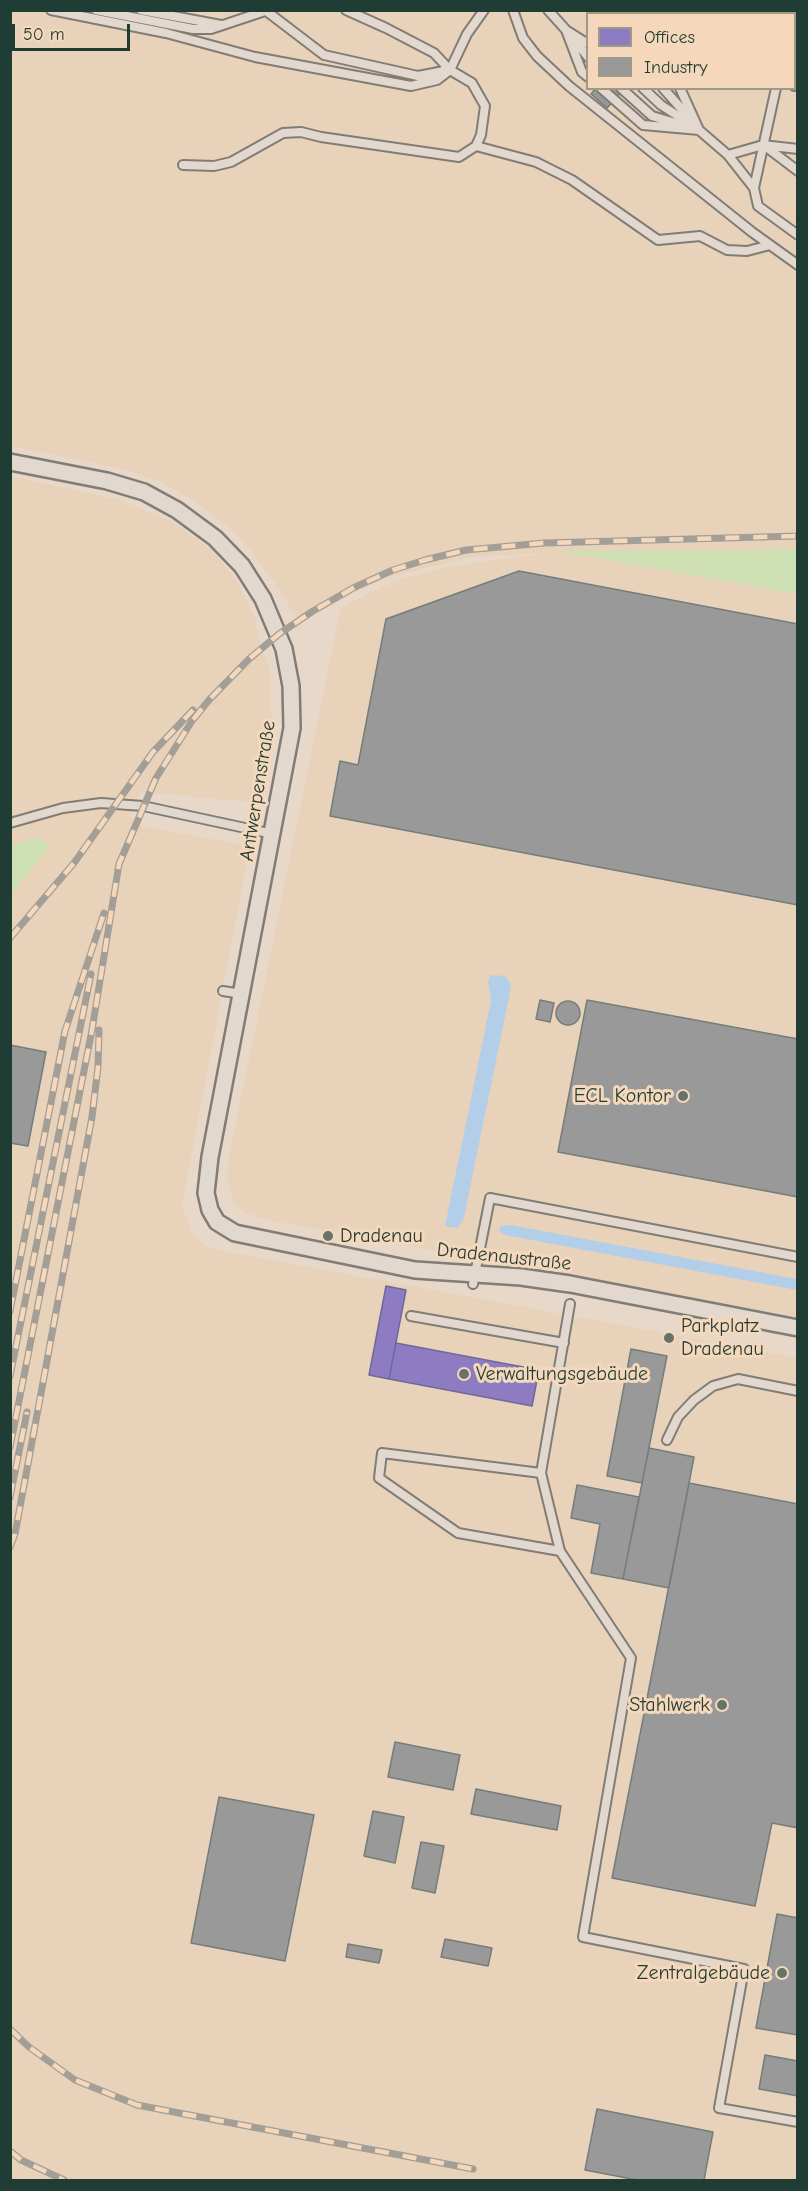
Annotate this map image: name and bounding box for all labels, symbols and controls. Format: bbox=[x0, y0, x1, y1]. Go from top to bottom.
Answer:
scale bar bbox=[15, 12, 134, 50]
legend bbox=[586, 12, 796, 90]
text: 50 m bbox=[23, 24, 65, 45]
text: Offices bbox=[644, 27, 695, 48]
text: Industry bbox=[644, 57, 708, 78]
street label: Antwerpenstraße bbox=[235, 719, 281, 863]
place label: ECL Kontor bbox=[574, 1084, 671, 1108]
marker: ECL Kontor bbox=[676, 1089, 690, 1103]
place label: Dradenau bbox=[340, 1224, 423, 1248]
marker: Dradenau bbox=[321, 1229, 335, 1243]
street label: Dradenaustraße bbox=[436, 1238, 572, 1276]
place label: Parkplatz Dradenau bbox=[681, 1314, 764, 1361]
marker: Parkplatz Dradenau bbox=[662, 1331, 676, 1345]
place label: Verwaltungsgebäude bbox=[476, 1362, 648, 1386]
marker: Verwaltungsgebäude bbox=[457, 1367, 471, 1381]
place label: Stahlwerk bbox=[629, 1693, 710, 1717]
marker: Stahlwerk bbox=[715, 1698, 729, 1712]
place label: Zentralgebäude bbox=[637, 1961, 770, 1985]
marker: Zentralgebäude bbox=[775, 1966, 789, 1980]

